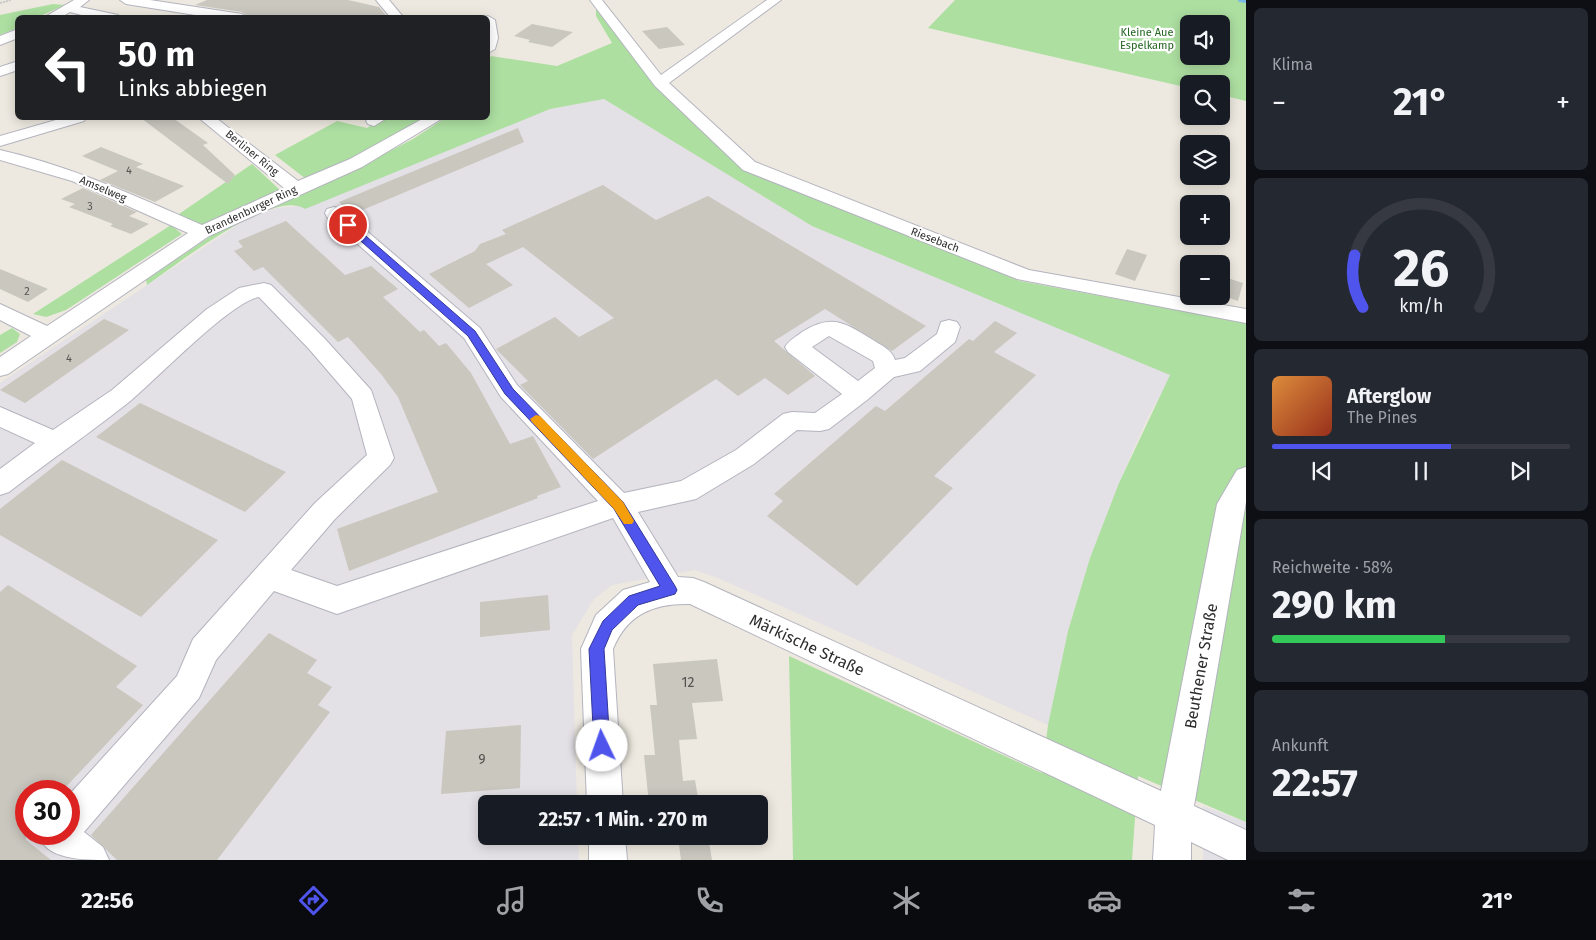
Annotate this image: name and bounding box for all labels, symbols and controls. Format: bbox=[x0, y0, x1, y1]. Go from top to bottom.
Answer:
map controls bbox=[1180, 15, 1230, 305]
button: sound bbox=[1180, 15, 1230, 65]
park label: Kleine Aue Espelkamp bbox=[1120, 26, 1174, 52]
text: 50 m bbox=[118, 33, 195, 75]
icon: left bbox=[35, 35, 100, 100]
text: Klima bbox=[1272, 55, 1313, 74]
text: Links abbiegen bbox=[118, 75, 268, 102]
button: search bbox=[1180, 75, 1230, 125]
text: 21° bbox=[1393, 79, 1449, 125]
text: − bbox=[1272, 86, 1286, 119]
text: + bbox=[1556, 86, 1570, 119]
street label: Berliner Ring bbox=[223, 128, 281, 179]
button: layers bbox=[1180, 135, 1230, 185]
house number: 4 bbox=[126, 164, 132, 177]
street label: Amselweg bbox=[78, 173, 129, 205]
street label: Brandenburger Ring bbox=[203, 183, 299, 237]
button: + bbox=[1180, 195, 1230, 245]
house number: 3 bbox=[87, 200, 93, 213]
pin bbox=[327, 204, 369, 246]
icon: arrive bbox=[334, 211, 362, 239]
street label: Riesebach bbox=[909, 225, 961, 255]
text: 26 bbox=[1393, 237, 1449, 300]
button: − bbox=[1180, 255, 1230, 305]
house number: 2 bbox=[24, 285, 30, 298]
text: km/h bbox=[1399, 295, 1443, 317]
house number: 4 bbox=[66, 352, 72, 365]
text: Afterglow bbox=[1347, 385, 1431, 408]
text: The Pines bbox=[1347, 408, 1417, 427]
icon: previous bbox=[1308, 457, 1336, 485]
icon: pause bbox=[1407, 457, 1435, 485]
icon: next bbox=[1506, 457, 1534, 485]
text: Reichweite · 58% bbox=[1272, 558, 1393, 577]
text: 290 km bbox=[1272, 582, 1397, 628]
street label: Beuthener Straße bbox=[1181, 602, 1221, 730]
street label: Märkische Straße bbox=[747, 610, 867, 680]
house number: 12 bbox=[682, 674, 695, 691]
position arrow bbox=[575, 719, 627, 771]
text: Ankunft bbox=[1272, 736, 1328, 755]
house number: 9 bbox=[478, 751, 486, 768]
text: 22:57 bbox=[1272, 760, 1358, 806]
speed limit sign: 30 bbox=[15, 780, 80, 845]
text: 22:57 · 1 Min. · 270 m bbox=[538, 808, 708, 831]
icon: directions bbox=[296, 883, 331, 918]
icon: music bbox=[494, 883, 529, 918]
icon: phone bbox=[692, 883, 727, 918]
icon: climate bbox=[889, 883, 924, 918]
icon: car bbox=[1087, 883, 1122, 918]
icon: filters bbox=[1284, 883, 1319, 918]
text: 22:56 bbox=[81, 887, 134, 914]
text: 21° bbox=[1482, 887, 1515, 914]

